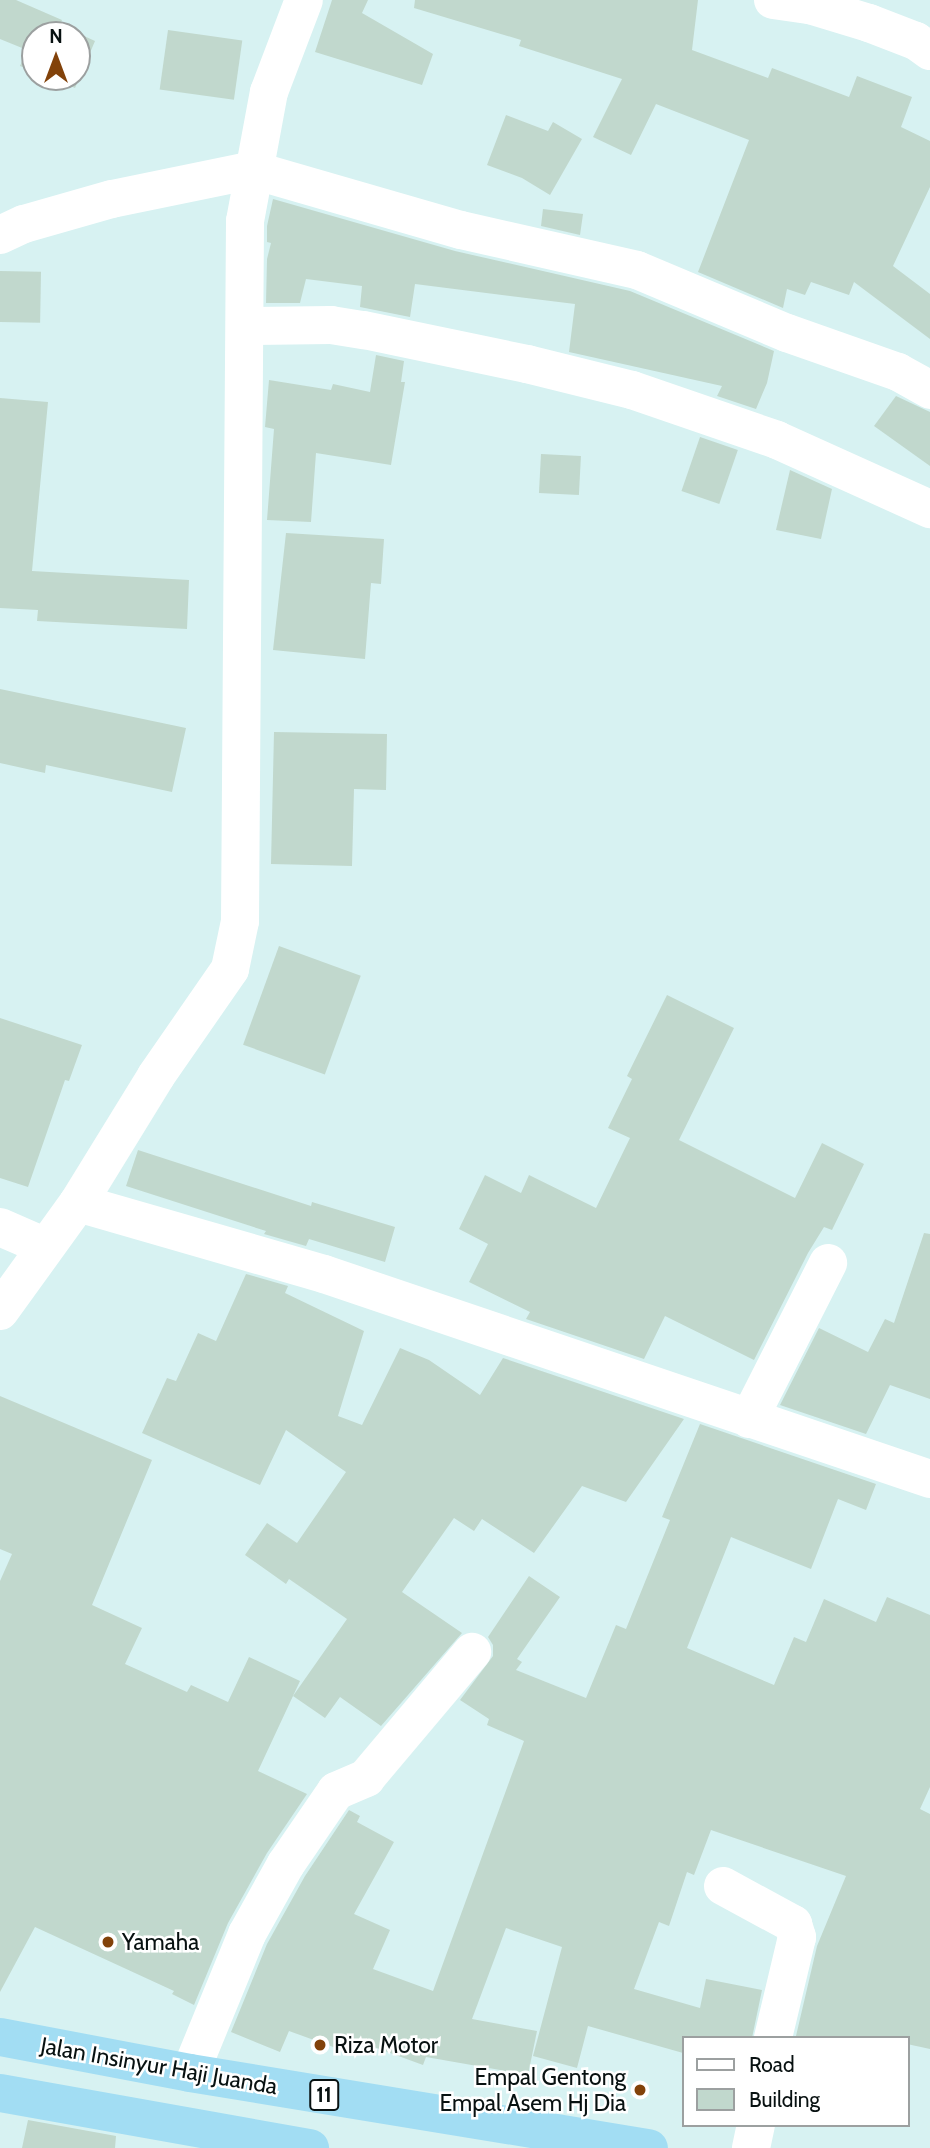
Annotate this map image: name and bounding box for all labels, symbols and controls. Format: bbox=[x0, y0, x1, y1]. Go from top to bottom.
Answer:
north arrow bbox=[21, 21, 91, 91]
text: N bbox=[49, 25, 63, 48]
place label: Yamaha bbox=[122, 1928, 199, 1956]
marker: Yamaha bbox=[100, 1934, 116, 1950]
place label: Riza Motor bbox=[334, 2031, 438, 2059]
street label: Jalan Insinyur Haji Juanda bbox=[38, 2032, 280, 2100]
legend bbox=[682, 2036, 909, 2127]
marker: Riza Motor bbox=[312, 2037, 328, 2053]
text: Road bbox=[749, 2052, 795, 2077]
place label: Empal Gentong Empal Asem Hj Dia bbox=[439, 2063, 626, 2117]
road number: 11 bbox=[308, 2078, 340, 2112]
marker: Empal Gentong Empal Asem Hj Dia bbox=[632, 2082, 648, 2098]
text: Building bbox=[749, 2087, 820, 2112]

